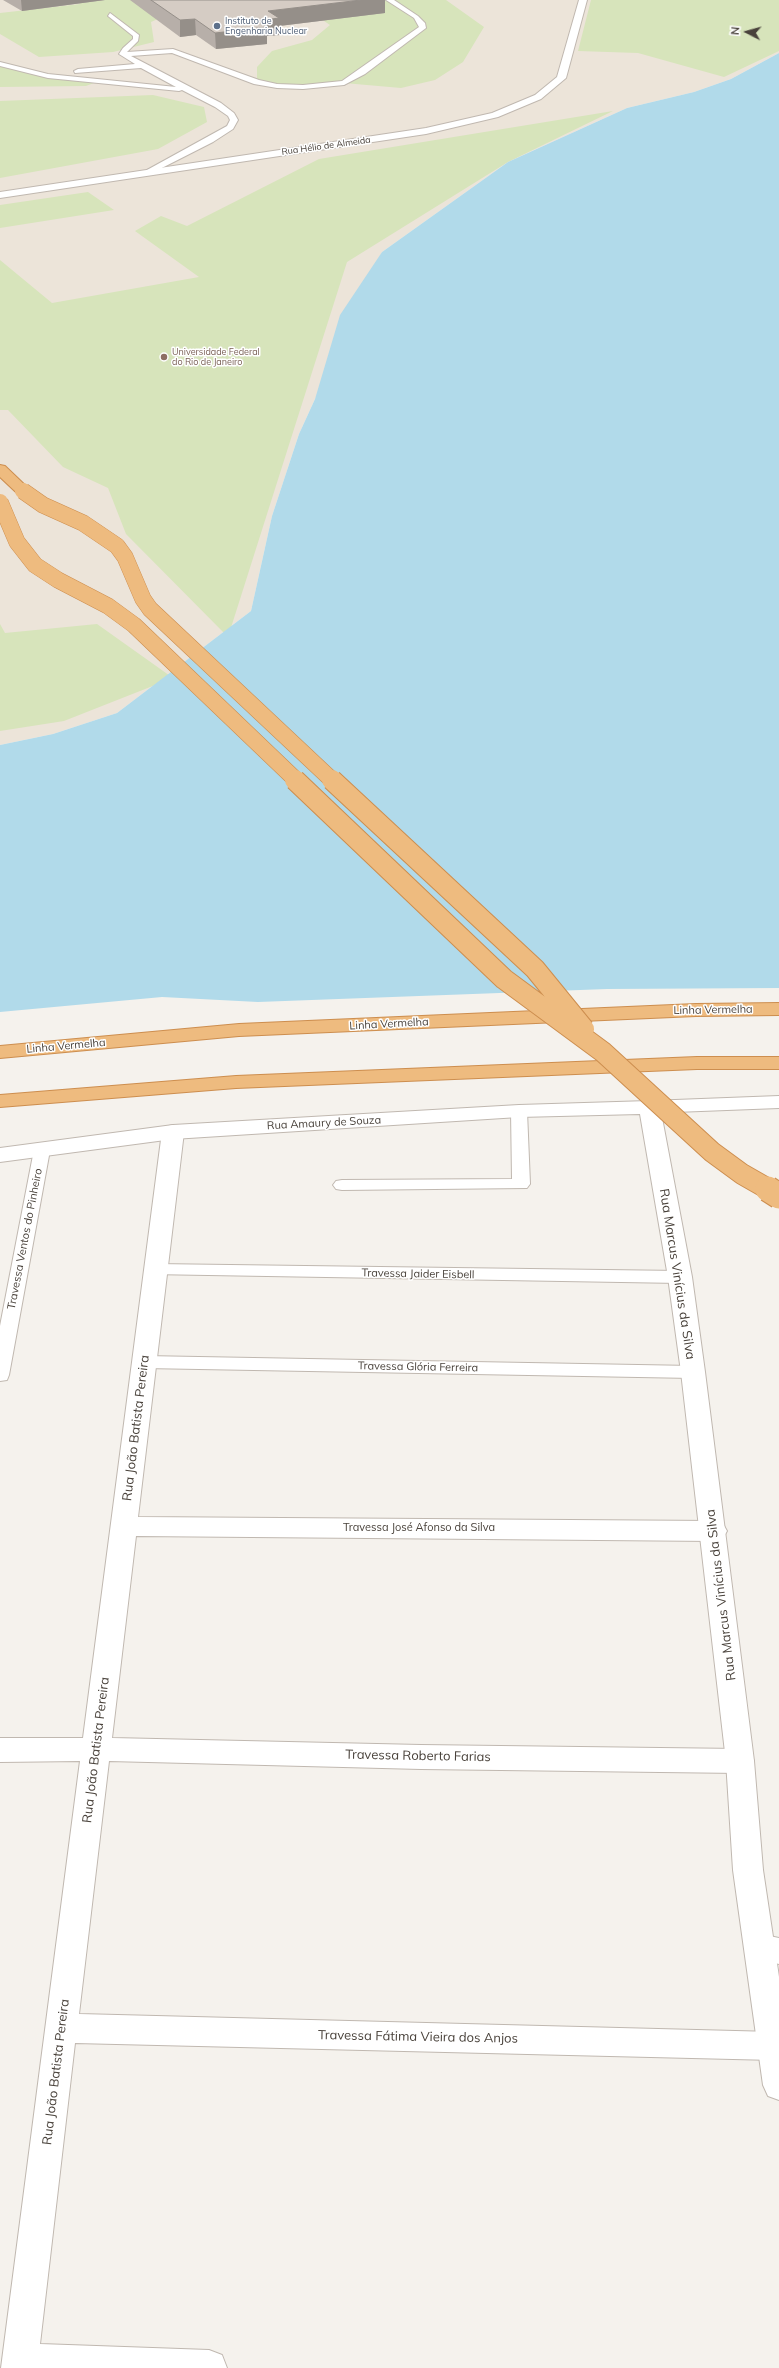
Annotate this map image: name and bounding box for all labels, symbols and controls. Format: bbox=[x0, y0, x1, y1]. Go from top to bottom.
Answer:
north arrow bbox=[727, 12, 767, 52]
place label: Instituto de Engenharia Nuclear bbox=[225, 16, 307, 37]
marker: Instituto de Engenharia Nuclear bbox=[212, 21, 222, 31]
text: N bbox=[728, 26, 742, 36]
street label: Rua Hélio de Almeida bbox=[281, 134, 371, 158]
place label: Universidade Federal do Rio de Janeiro bbox=[172, 347, 260, 368]
marker: Universidade Federal do Rio de Janeiro bbox=[159, 352, 169, 362]
street label: Linha Vermelha bbox=[673, 1003, 753, 1017]
street label: Linha Vermelha bbox=[349, 1015, 429, 1033]
street label: Linha Vermelha bbox=[26, 1036, 106, 1056]
street label: Rua Amaury de Souza bbox=[267, 1113, 381, 1133]
street label: Travessa Ventos do Pinheiro bbox=[5, 1167, 45, 1311]
street label: Rua Marcus Vinícius da Silva bbox=[656, 1188, 698, 1360]
street label: Travessa Jaider Eisbell bbox=[361, 1266, 475, 1282]
street label: Rua João Batista Pereira bbox=[119, 1354, 153, 1502]
street label: Travessa Glória Ferreira bbox=[358, 1359, 478, 1375]
street label: Rua Marcus Vinícius da Silva bbox=[703, 1508, 739, 1682]
street label: Travessa José Afonso da Silva bbox=[343, 1521, 495, 1535]
street label: Rua João Batista Pereira bbox=[79, 1676, 113, 1824]
street label: Travessa Roberto Farias bbox=[345, 1747, 491, 1765]
street label: Rua João Batista Pereira bbox=[39, 1998, 73, 2146]
street label: Travessa Fátima Vieira dos Anjos bbox=[318, 2027, 518, 2047]

